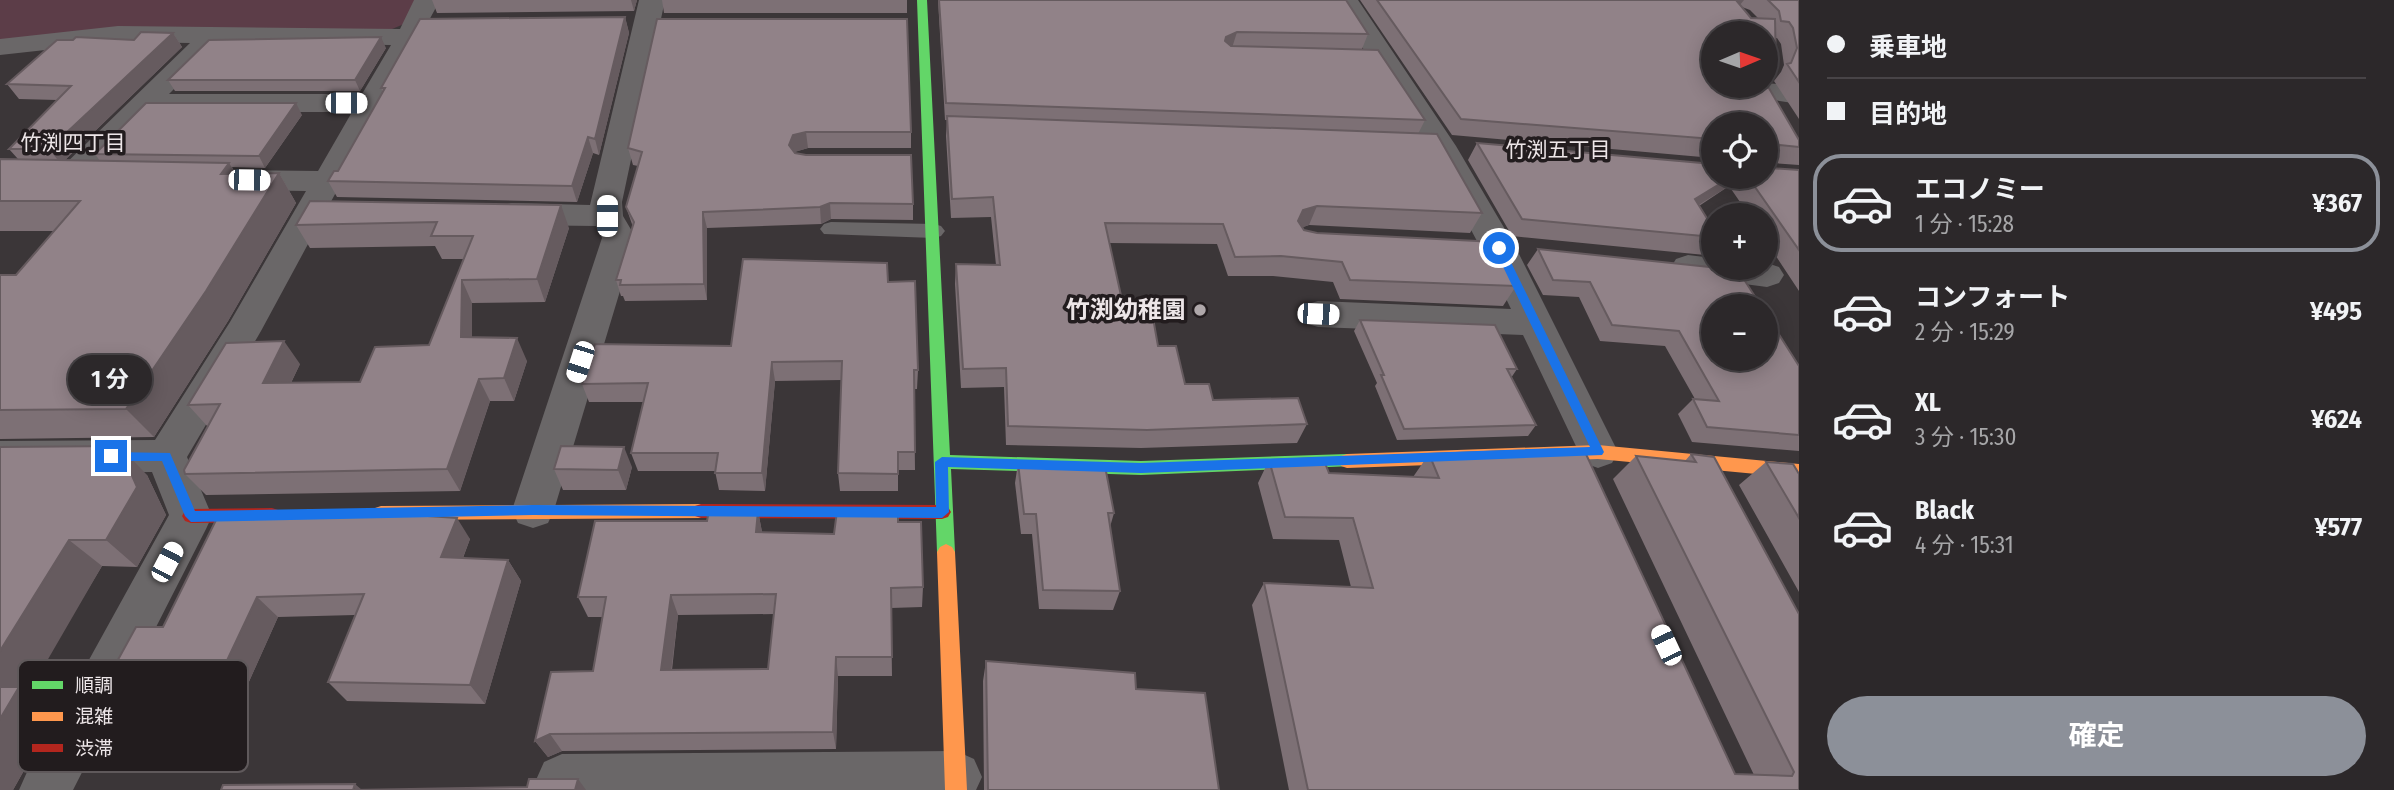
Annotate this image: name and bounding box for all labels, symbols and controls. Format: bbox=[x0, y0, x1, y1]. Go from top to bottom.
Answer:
north arrow bbox=[1701, 21, 1778, 98]
map controls bbox=[1701, 21, 1778, 371]
text: 乗車地 bbox=[1869, 32, 1947, 63]
car bbox=[326, 93, 368, 114]
text: 目的地 bbox=[1869, 99, 1947, 130]
button: locate bbox=[1701, 112, 1778, 189]
district label: 竹渕四丁目 bbox=[21, 130, 126, 156]
district label: 竹渕五丁目 bbox=[1506, 137, 1611, 163]
car bbox=[228, 169, 271, 191]
icon: car bbox=[1831, 172, 1894, 235]
text: エコノミー bbox=[1915, 174, 2045, 205]
text: ¥367 bbox=[2312, 188, 2362, 219]
car bbox=[597, 195, 618, 237]
button: + bbox=[1701, 203, 1778, 280]
text: 1 分 · 15:28 bbox=[1915, 210, 2014, 238]
route start bbox=[1483, 232, 1515, 264]
icon: car bbox=[1831, 280, 1894, 343]
text: コンフォート bbox=[1915, 282, 2070, 313]
button: − bbox=[1701, 294, 1778, 371]
place label: 竹渕幼稚園 bbox=[1066, 296, 1186, 324]
text: ¥495 bbox=[2310, 296, 2362, 327]
marker: 竹渕幼稚園 bbox=[1192, 302, 1208, 318]
car bbox=[1297, 303, 1340, 325]
text: 2 分 · 15:29 bbox=[1915, 318, 2015, 346]
car bbox=[564, 339, 597, 385]
callout: 1 分 bbox=[69, 354, 153, 404]
text: 1 分 bbox=[91, 365, 129, 393]
text: XL bbox=[1915, 387, 1941, 418]
icon: car bbox=[1831, 388, 1894, 451]
text: ¥624 bbox=[2311, 404, 2362, 435]
text: 3 分 · 15:30 bbox=[1915, 423, 2016, 451]
route end bbox=[95, 440, 127, 472]
text: Black bbox=[1915, 495, 1974, 526]
icon: car bbox=[1831, 496, 1894, 559]
text: ¥577 bbox=[2314, 512, 2362, 543]
text: 4 分 · 15:31 bbox=[1915, 531, 2014, 559]
car bbox=[148, 539, 187, 585]
car bbox=[1648, 622, 1685, 668]
legend bbox=[18, 660, 248, 772]
text: 順調 bbox=[75, 674, 113, 697]
button: 確定 bbox=[1827, 696, 2366, 776]
text: 混雑 bbox=[75, 705, 113, 728]
text: 渋滞 bbox=[75, 737, 113, 760]

